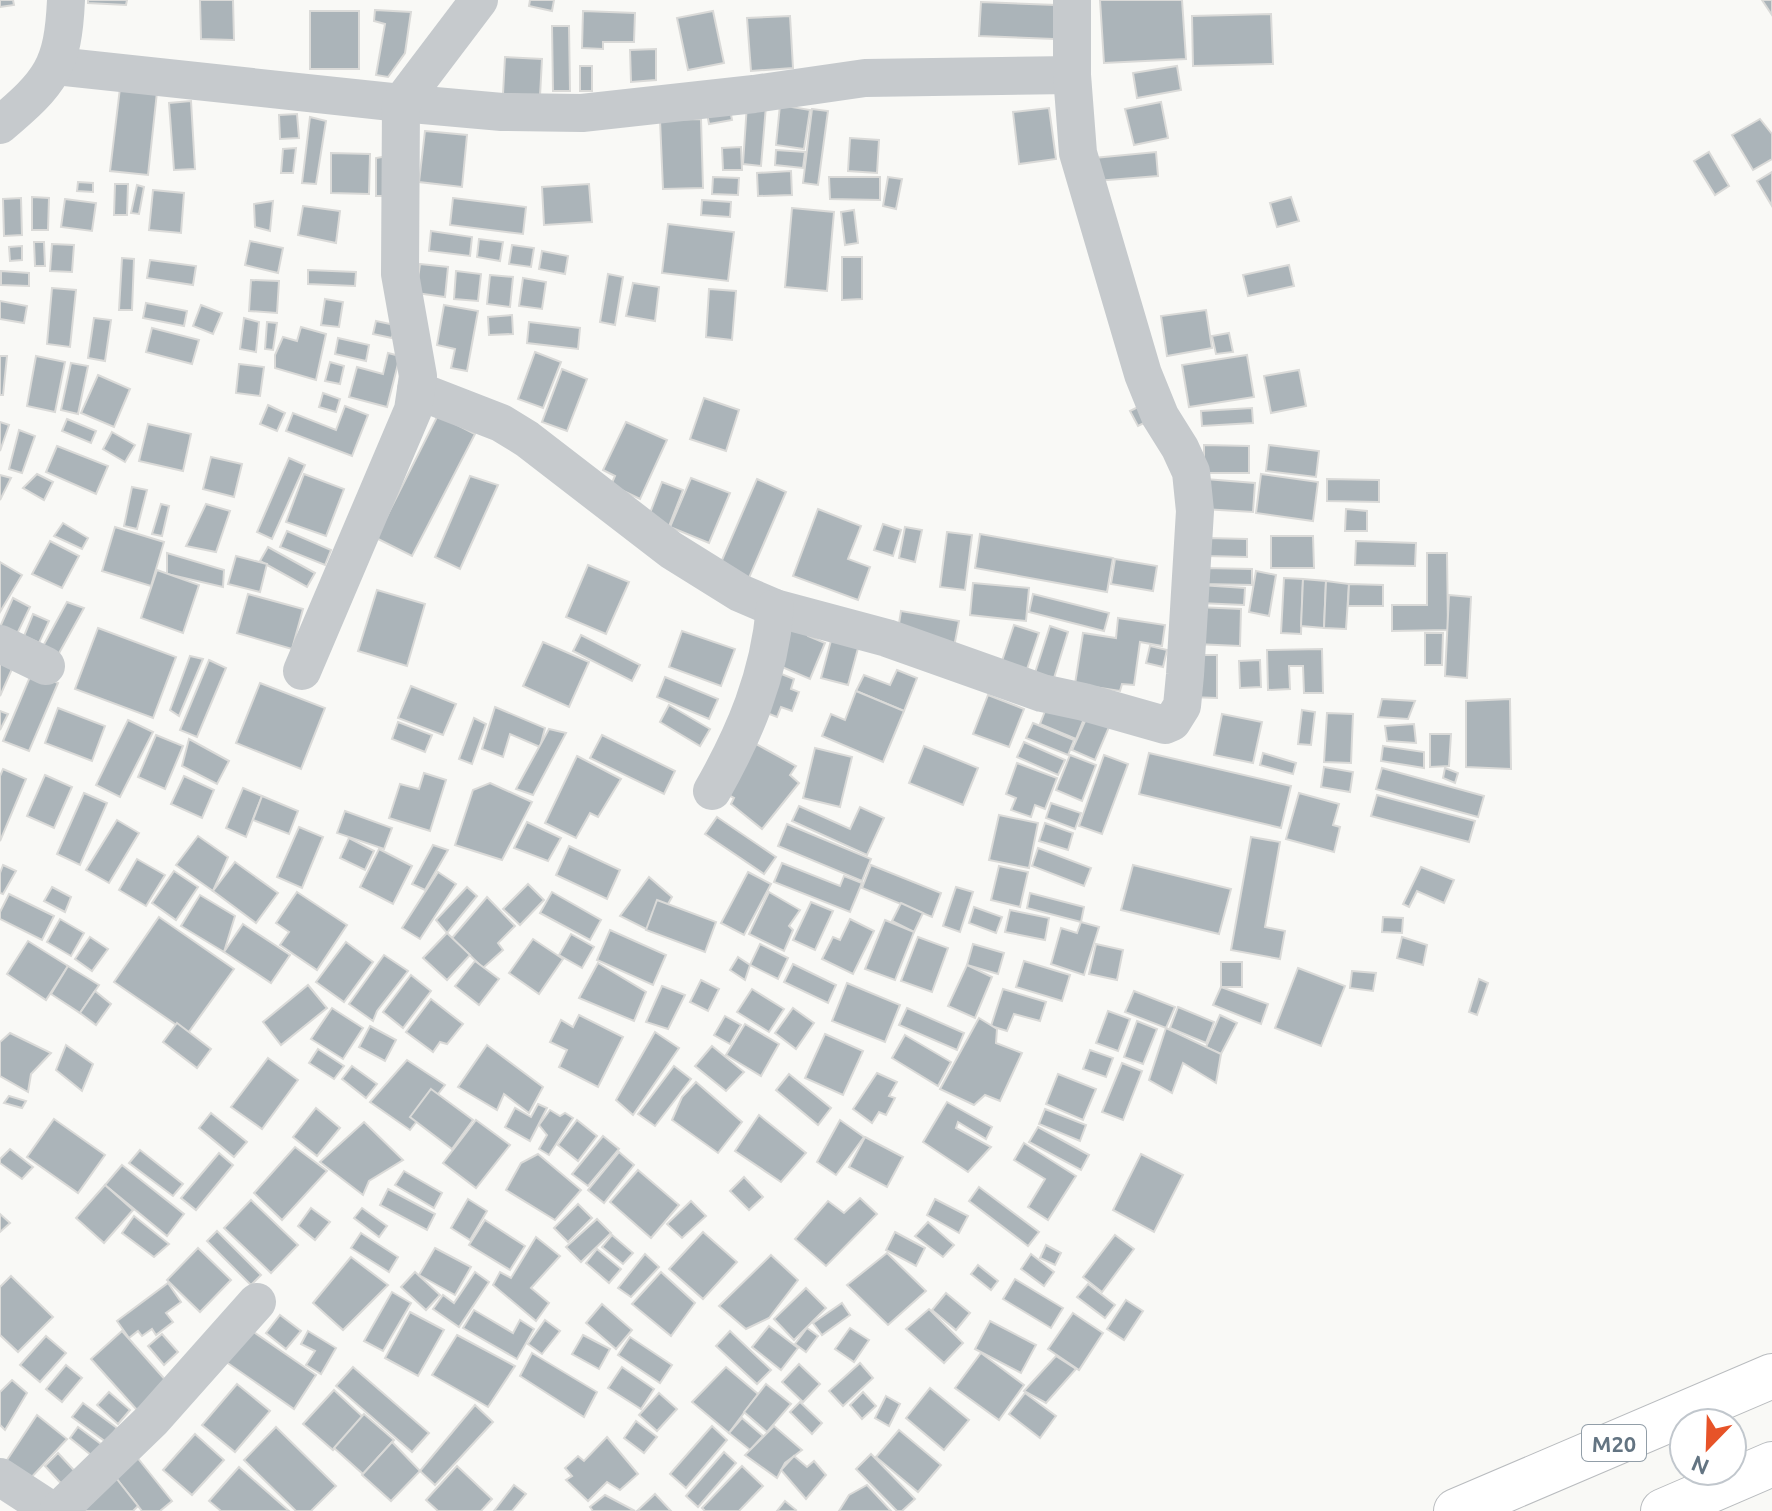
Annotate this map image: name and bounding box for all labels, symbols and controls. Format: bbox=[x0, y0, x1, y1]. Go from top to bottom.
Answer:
north arrow bbox=[1668, 1407, 1748, 1487]
road number: M20 bbox=[1582, 1425, 1646, 1461]
text: N bbox=[1688, 1451, 1712, 1481]

